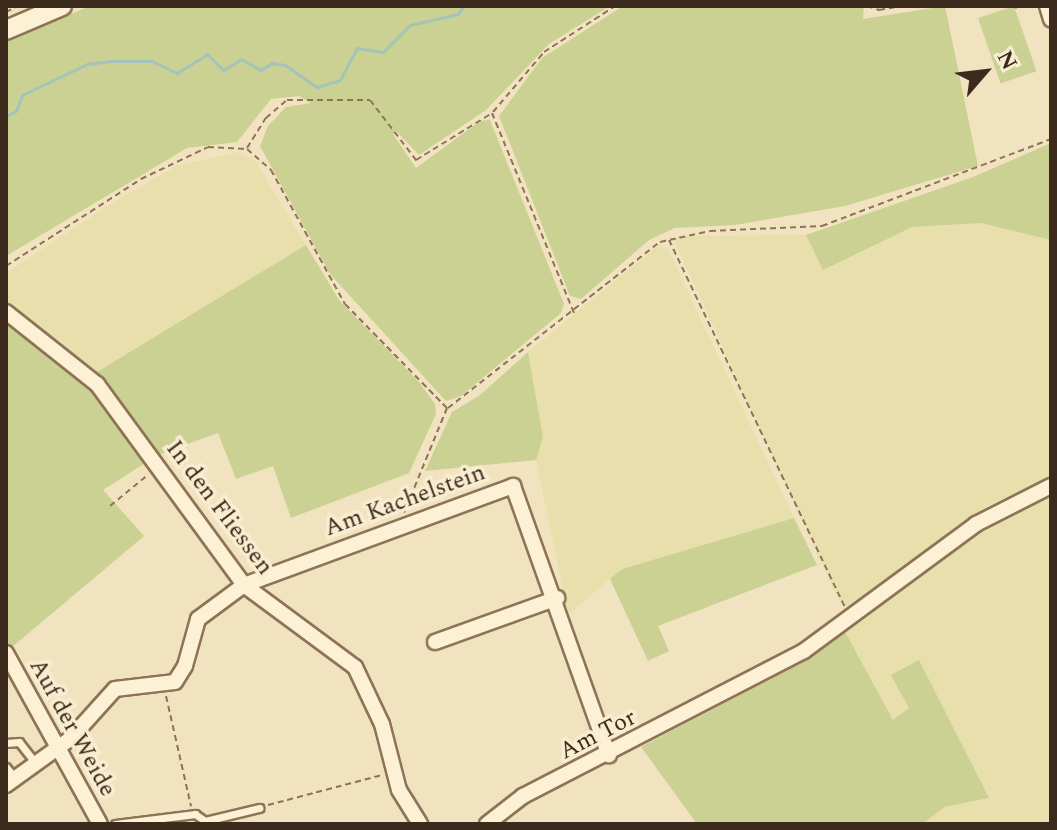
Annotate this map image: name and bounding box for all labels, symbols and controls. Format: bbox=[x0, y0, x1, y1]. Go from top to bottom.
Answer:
north arrow bbox=[945, 32, 1025, 112]
text: N bbox=[988, 45, 1025, 76]
street label: In den Fliessen bbox=[159, 435, 279, 581]
street label: Am Kachelstein bbox=[321, 459, 489, 543]
street label: Auf der Weide bbox=[22, 654, 122, 802]
street label: Am Tor bbox=[555, 704, 641, 766]

